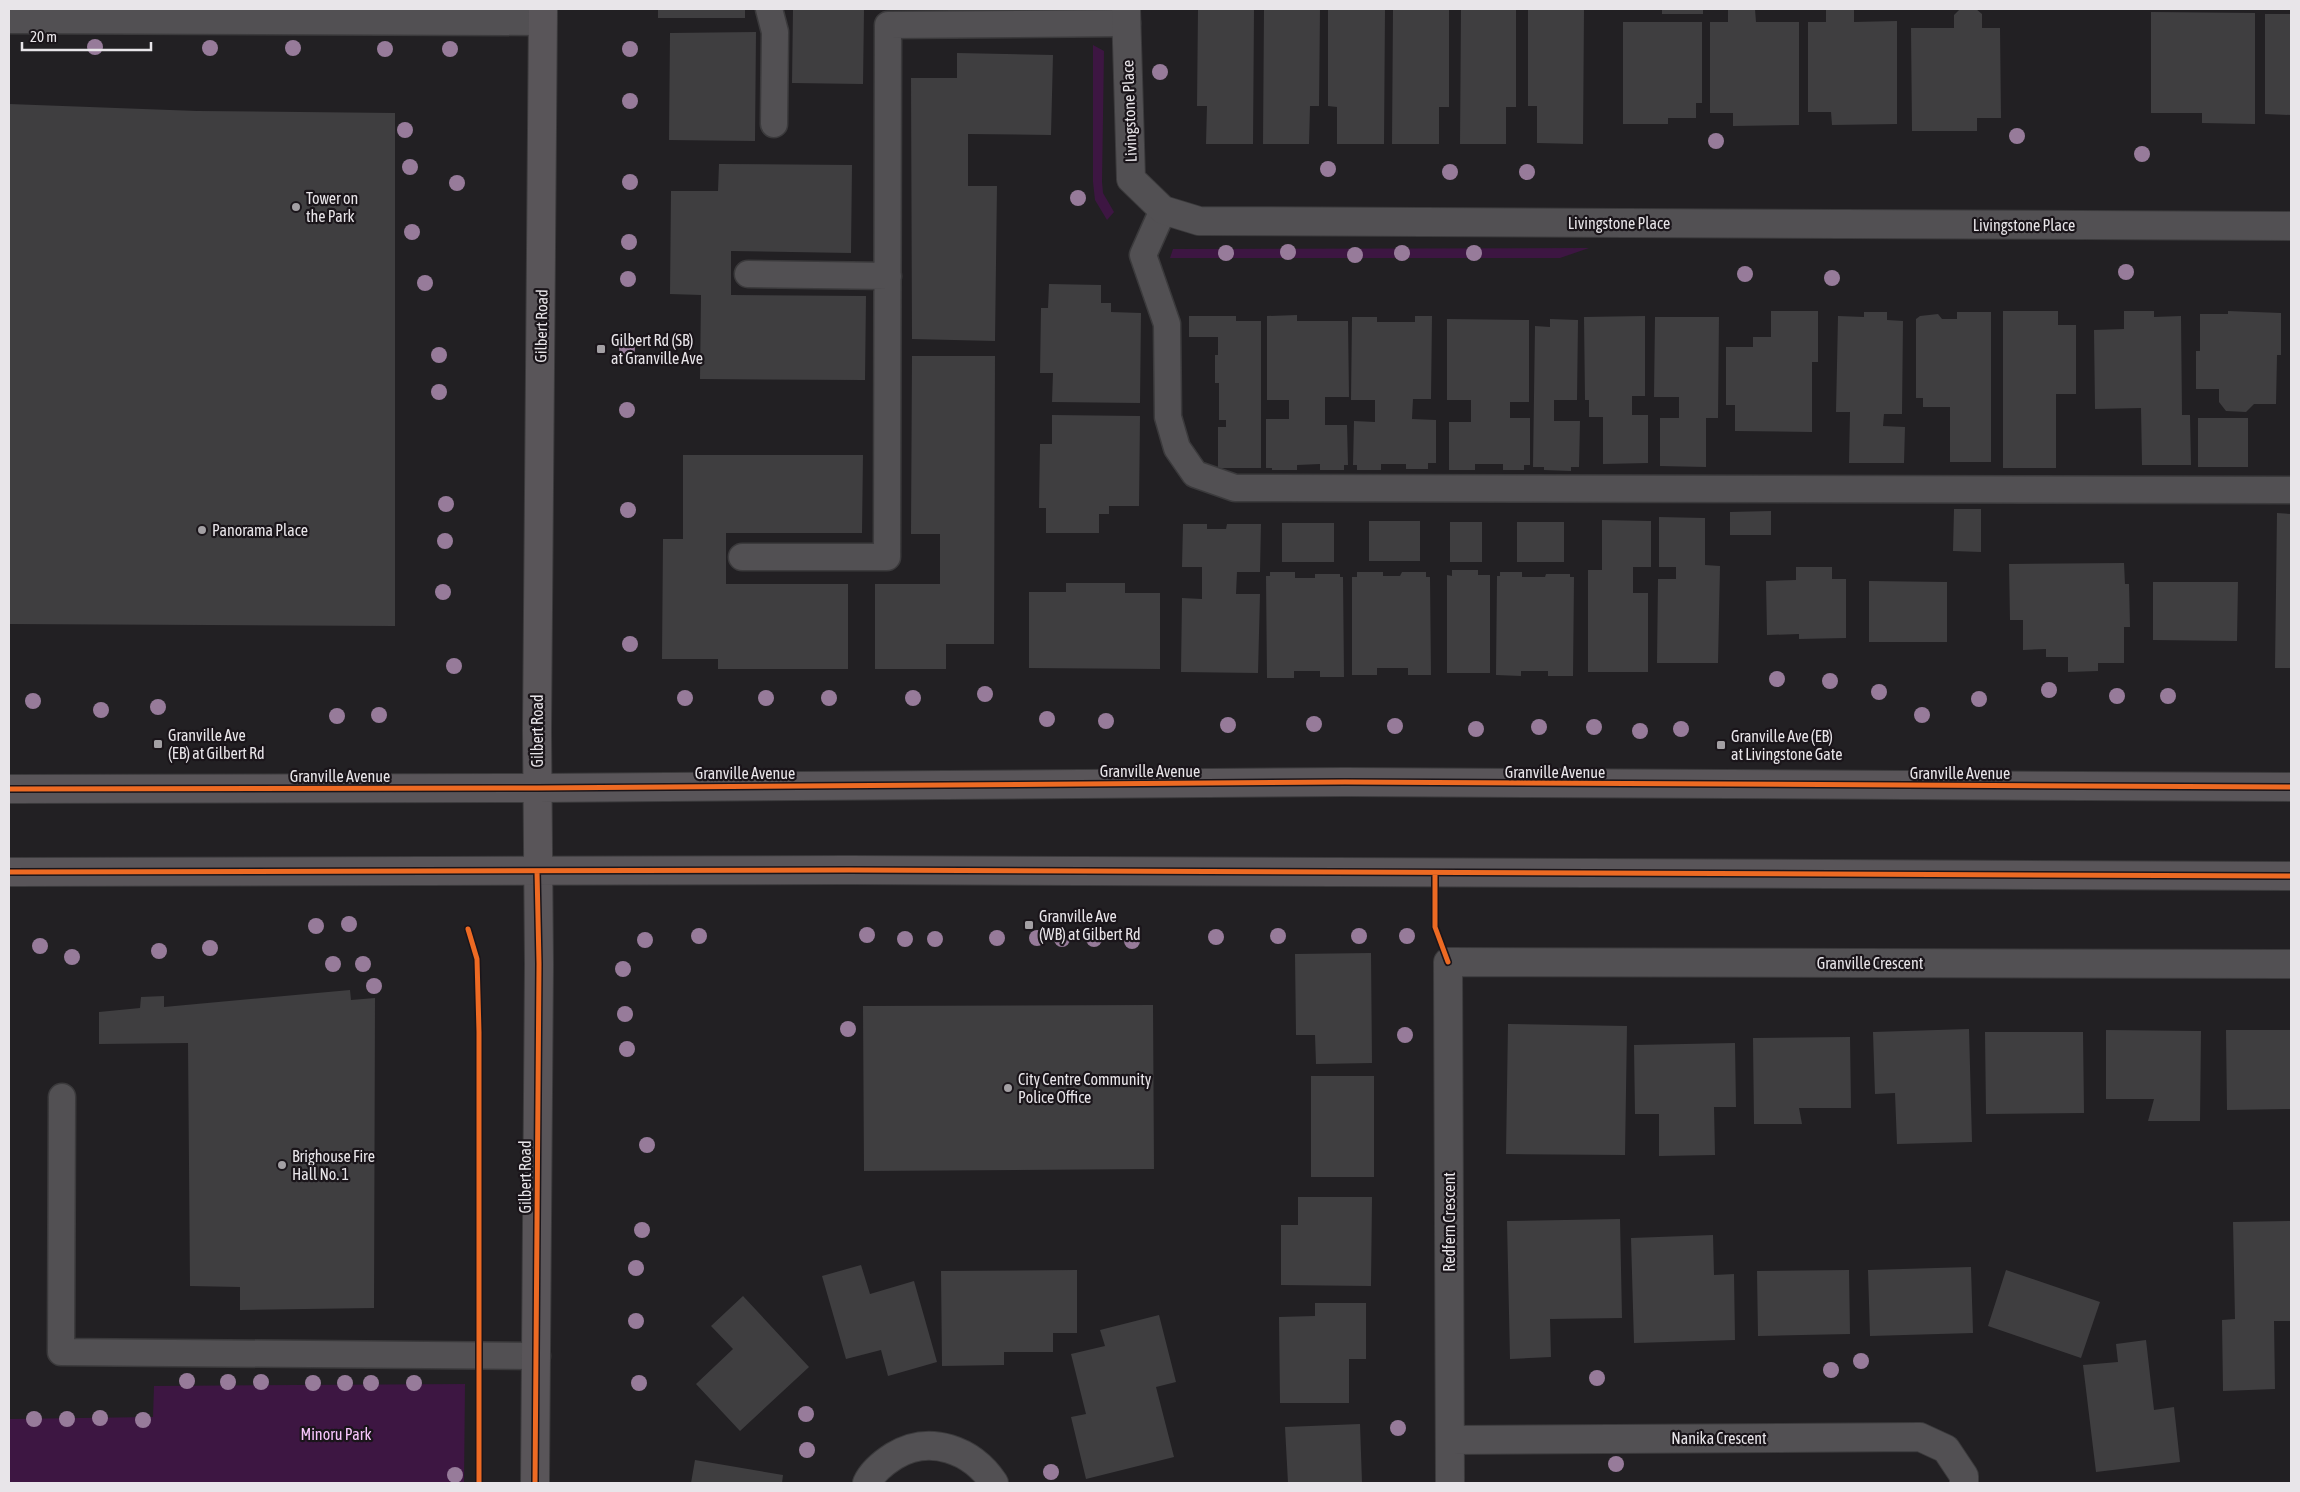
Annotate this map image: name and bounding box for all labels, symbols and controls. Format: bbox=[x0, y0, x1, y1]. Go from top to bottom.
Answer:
scale bar bbox=[22, 20, 151, 52]
text: 20 m bbox=[30, 28, 57, 45]
street label: Livingstone Place bbox=[1118, 60, 1141, 162]
place label: Tower on the Park bbox=[306, 189, 358, 225]
marker: Tower on the Park bbox=[290, 201, 302, 213]
street label: Livingstone Place bbox=[1568, 214, 1670, 233]
street label: Livingstone Place bbox=[1973, 216, 2075, 235]
street label: Gilbert Road bbox=[531, 289, 551, 363]
place label: Gilbert Rd (SB) at Granville Ave bbox=[611, 331, 703, 367]
marker: Gilbert Rd (SB) at Granville Ave bbox=[595, 343, 607, 355]
place label: Panorama Place bbox=[212, 521, 308, 539]
marker: Panorama Place bbox=[196, 524, 208, 536]
street label: Gilbert Road bbox=[528, 694, 546, 768]
place label: Granville Ave (EB) at Gilbert Rd bbox=[168, 726, 265, 763]
place label: Granville Ave (EB) at Livingstone Gate bbox=[1731, 727, 1843, 764]
marker: Granville Ave (EB) at Gilbert Rd bbox=[152, 738, 164, 750]
marker: Granville Ave (EB) at Livingstone Gate bbox=[1715, 739, 1727, 751]
street label: Granville Avenue bbox=[1100, 762, 1200, 780]
street label: Granville Avenue bbox=[1505, 763, 1605, 781]
street label: Granville Avenue bbox=[695, 764, 795, 782]
street label: Granville Avenue bbox=[1910, 764, 2010, 782]
street label: Granville Avenue bbox=[290, 767, 390, 785]
place label: Granville Ave (WB) at Gilbert Rd bbox=[1039, 907, 1141, 944]
marker: Granville Ave (WB) at Gilbert Rd bbox=[1023, 919, 1035, 931]
street label: Granville Crescent bbox=[1817, 954, 1924, 972]
place label: City Centre Community Police Office bbox=[1018, 1070, 1152, 1106]
marker: City Centre Community Police Office bbox=[1002, 1082, 1014, 1094]
street label: Gilbert Road bbox=[516, 1140, 534, 1214]
place label: Brighouse Fire Hall No. 1 bbox=[292, 1147, 375, 1183]
marker: Brighouse Fire Hall No. 1 bbox=[276, 1159, 288, 1171]
street label: Redfern Crescent bbox=[1440, 1172, 1458, 1272]
park label: Minoru Park bbox=[300, 1425, 372, 1443]
street label: Nanika Crescent bbox=[1671, 1429, 1767, 1447]

